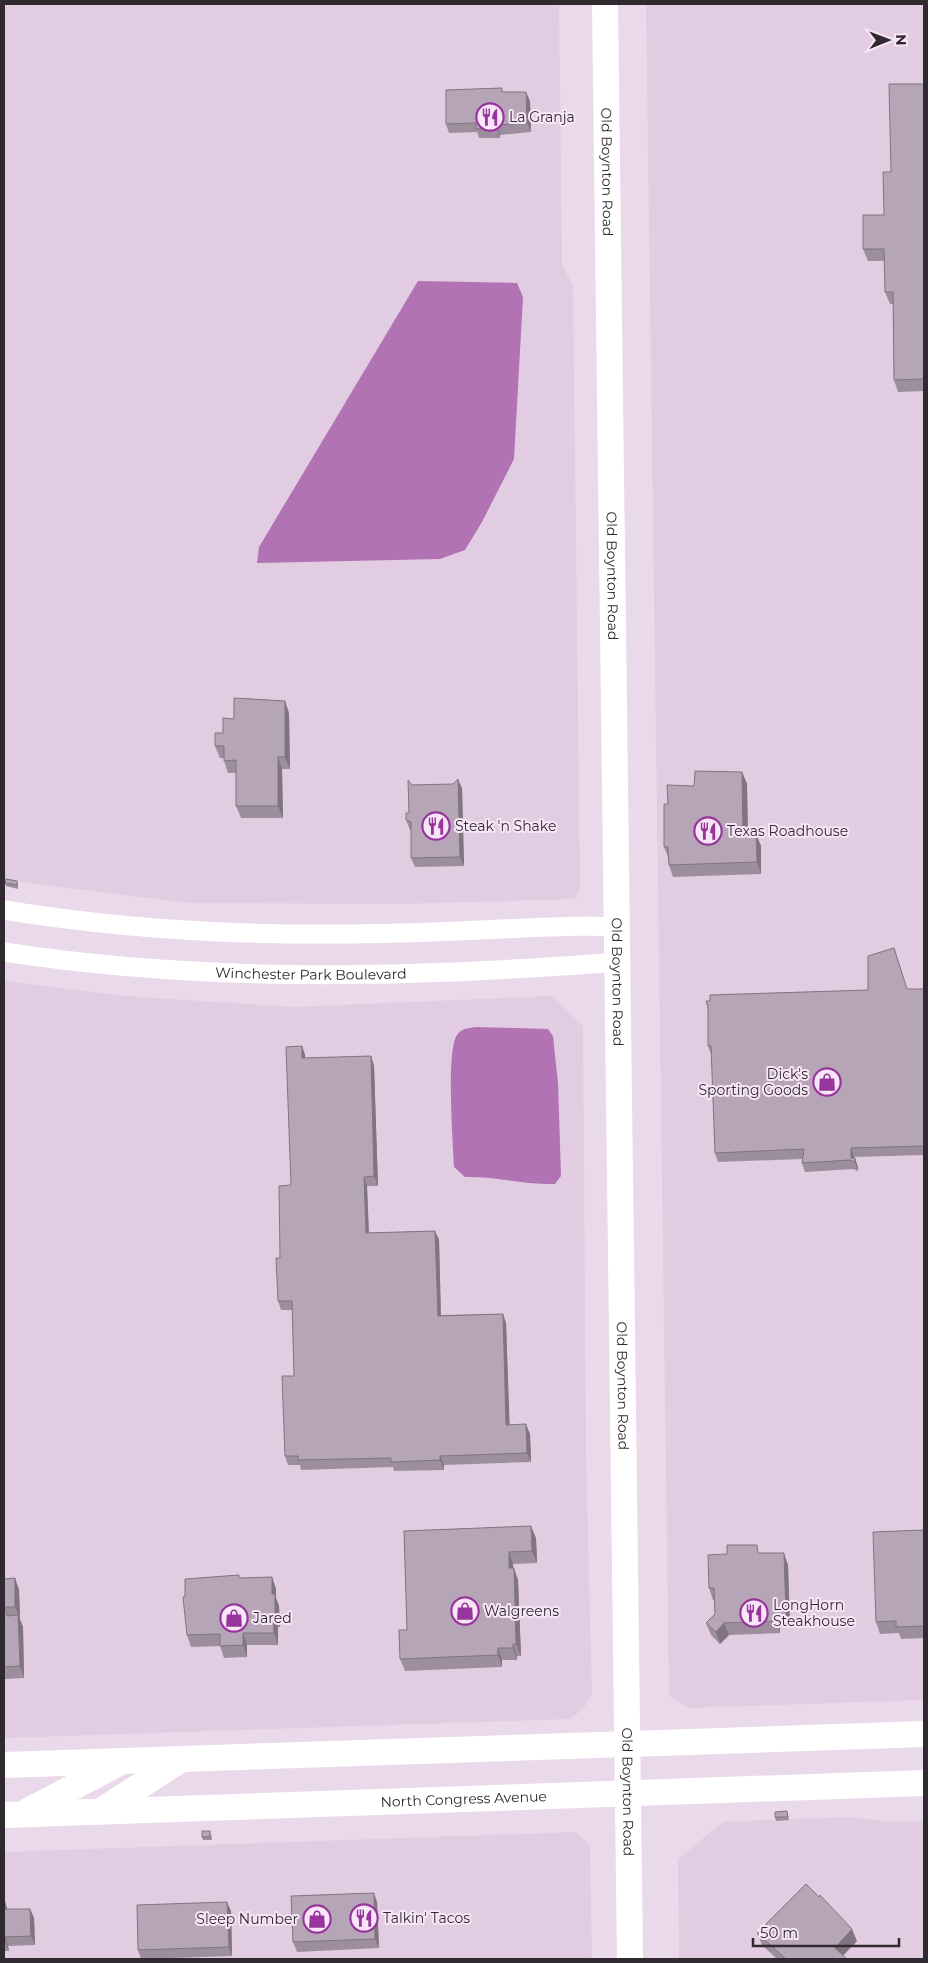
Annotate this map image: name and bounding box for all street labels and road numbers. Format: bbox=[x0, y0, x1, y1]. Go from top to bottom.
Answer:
street label: Old Boynton Road bbox=[597, 107, 617, 237]
street label: Old Boynton Road bbox=[602, 511, 622, 641]
street label: Old Boynton Road bbox=[608, 917, 627, 1046]
street label: Winchester Park Boulevard bbox=[215, 963, 407, 984]
street label: Old Boynton Road bbox=[613, 1321, 632, 1450]
street label: Old Boynton Road bbox=[618, 1727, 638, 1856]
street label: North Congress Avenue bbox=[380, 1787, 547, 1811]

